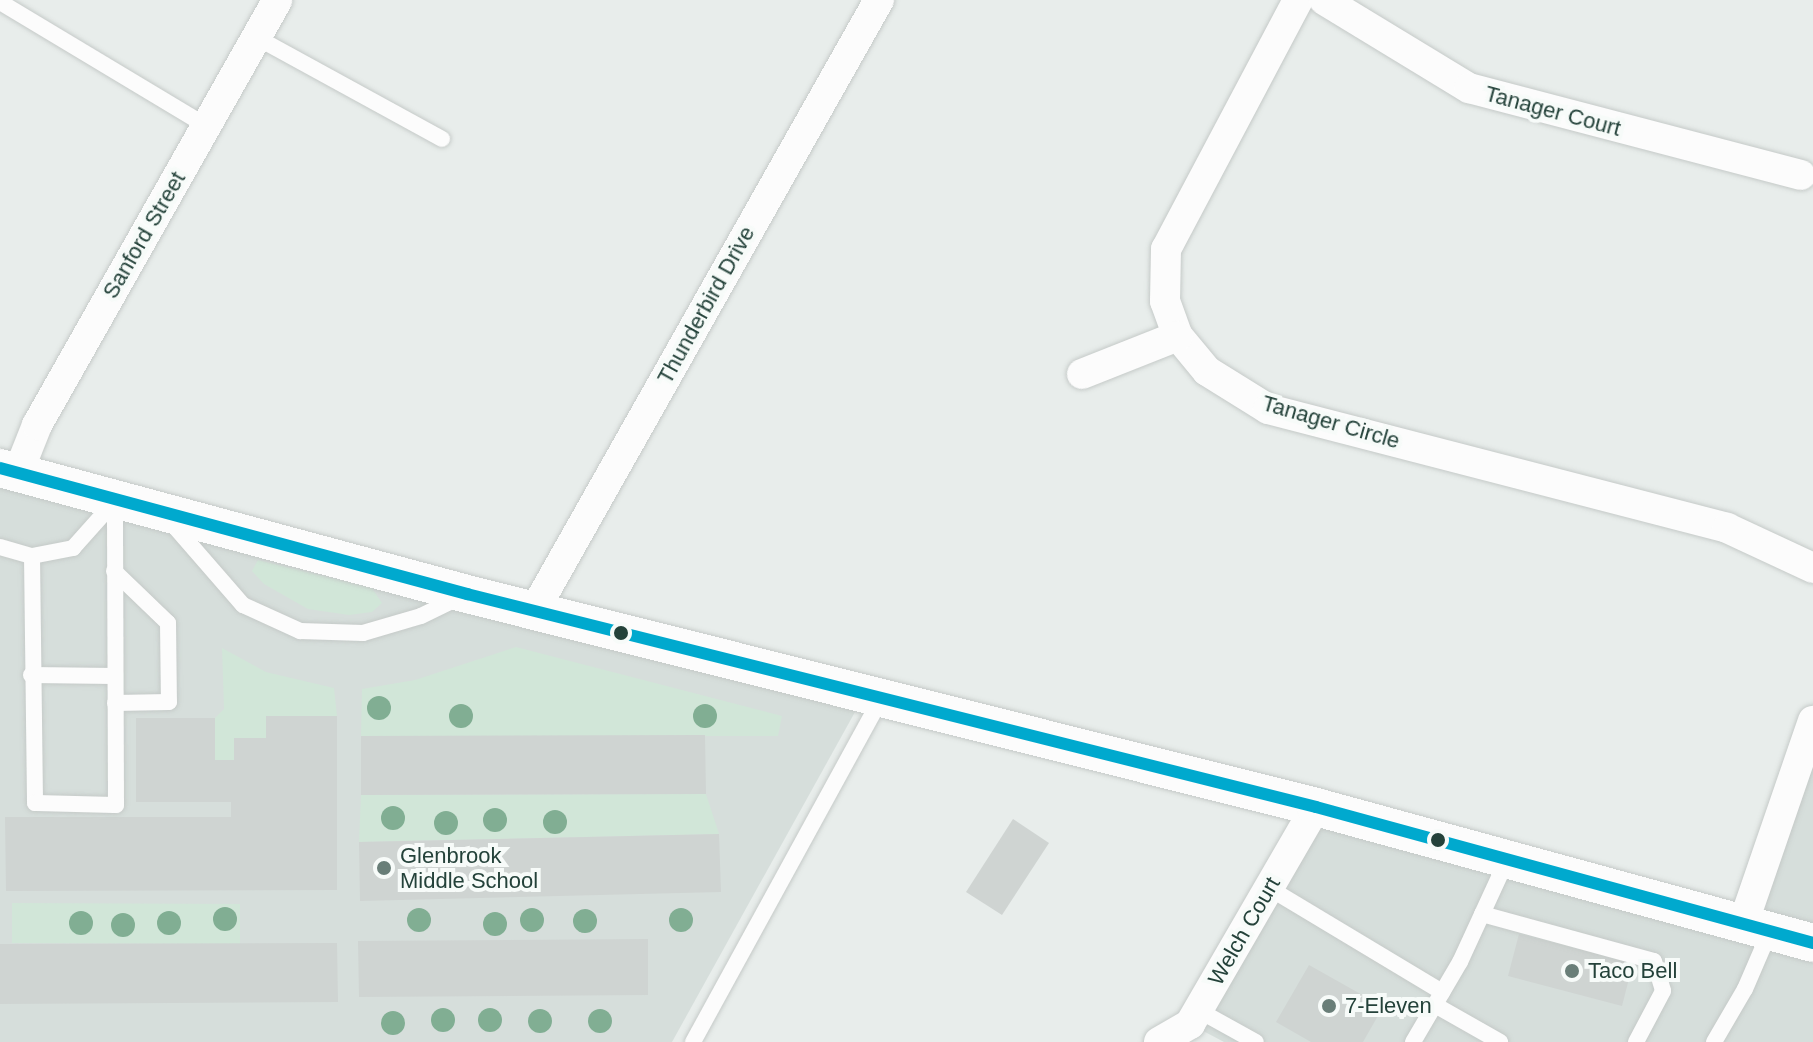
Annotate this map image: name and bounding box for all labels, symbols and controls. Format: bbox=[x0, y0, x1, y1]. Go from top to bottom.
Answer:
street label: Tanager Court bbox=[1482, 80, 1624, 142]
street label: Sanford Street bbox=[97, 167, 191, 303]
street label: Thunderbird Drive bbox=[652, 222, 760, 388]
street label: Tanager Circle bbox=[1259, 390, 1403, 454]
unlabelled marker bbox=[613, 625, 629, 641]
unlabelled marker bbox=[1430, 832, 1446, 848]
place label: Glenbrook Middle School bbox=[400, 842, 538, 894]
marker: Glenbrook Middle School bbox=[375, 859, 393, 877]
street label: Welch Court bbox=[1202, 872, 1286, 990]
place label: Taco Bell bbox=[1588, 958, 1677, 984]
marker: Taco Bell bbox=[1563, 962, 1581, 980]
place label: 7-Eleven bbox=[1345, 993, 1432, 1019]
marker: 7-Eleven bbox=[1320, 997, 1338, 1015]

